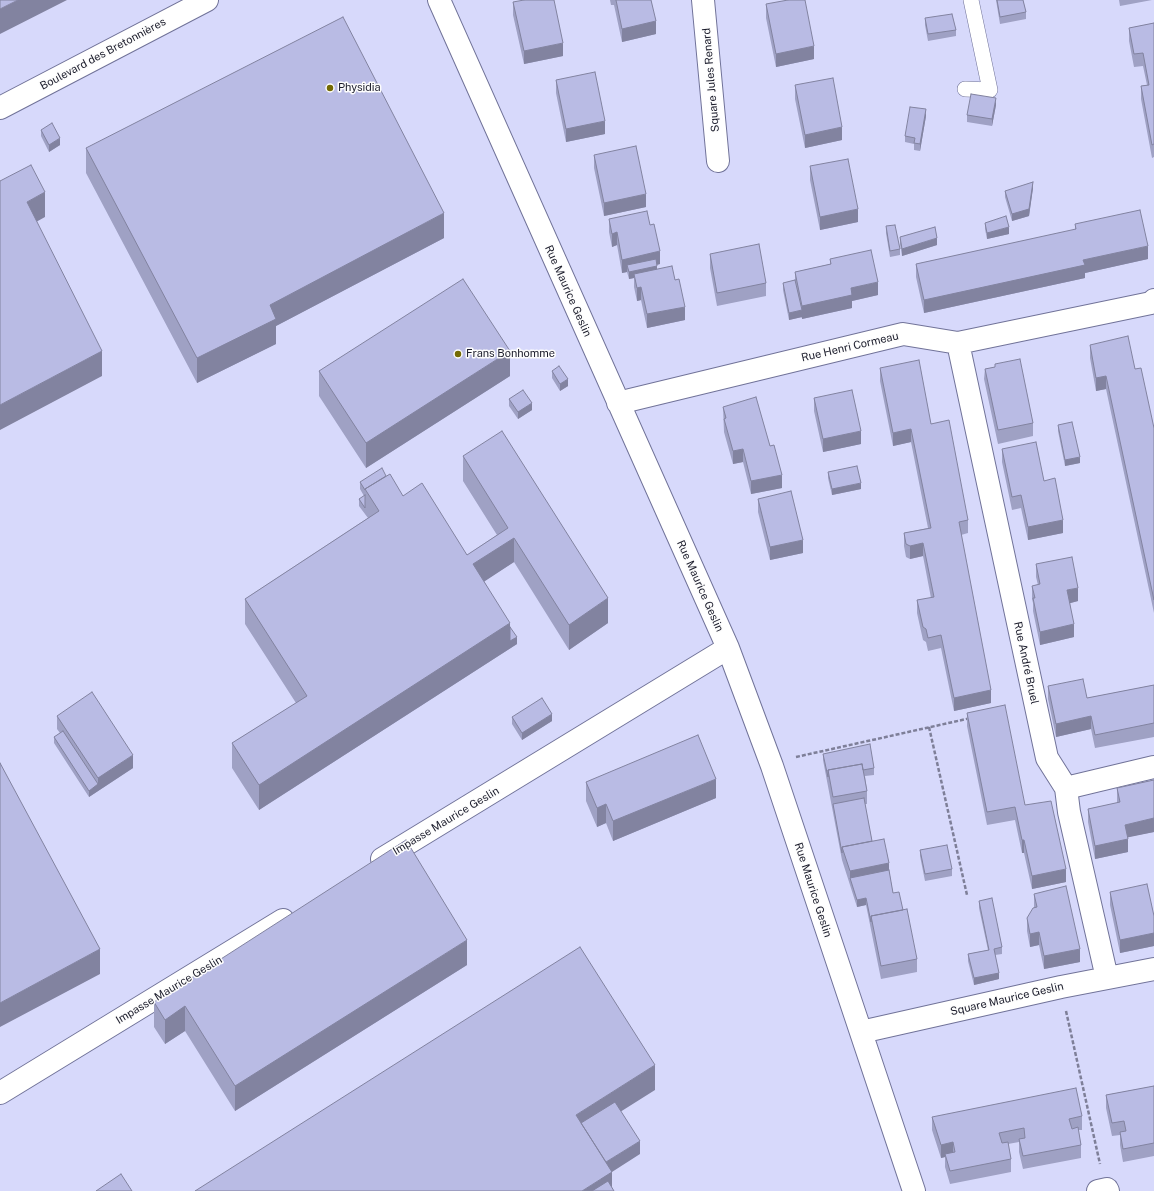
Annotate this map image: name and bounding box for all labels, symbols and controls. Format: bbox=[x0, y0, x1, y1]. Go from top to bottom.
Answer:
street label: Boulevard des Bretonnières bbox=[38, 15, 168, 93]
street label: Square Jules Renard bbox=[700, 27, 722, 133]
place label: Physidia bbox=[338, 81, 381, 95]
marker: Physidia bbox=[325, 83, 335, 93]
street label: Rue Maurice Geslin bbox=[542, 243, 594, 339]
street label: Rue Henri Cormeau bbox=[800, 329, 900, 365]
place label: Frans Bonhomme bbox=[466, 347, 555, 361]
marker: Frans Bonhomme bbox=[453, 349, 463, 359]
street label: Rue Maurice Geslin bbox=[674, 538, 726, 634]
street label: Rue André Bruel bbox=[1011, 620, 1041, 706]
street label: Impasse Maurice Geslin bbox=[391, 784, 501, 858]
street label: Rue Maurice Geslin bbox=[791, 841, 835, 939]
street label: Impasse Maurice Geslin bbox=[114, 953, 224, 1027]
street label: Square Maurice Geslin bbox=[949, 980, 1065, 1018]

